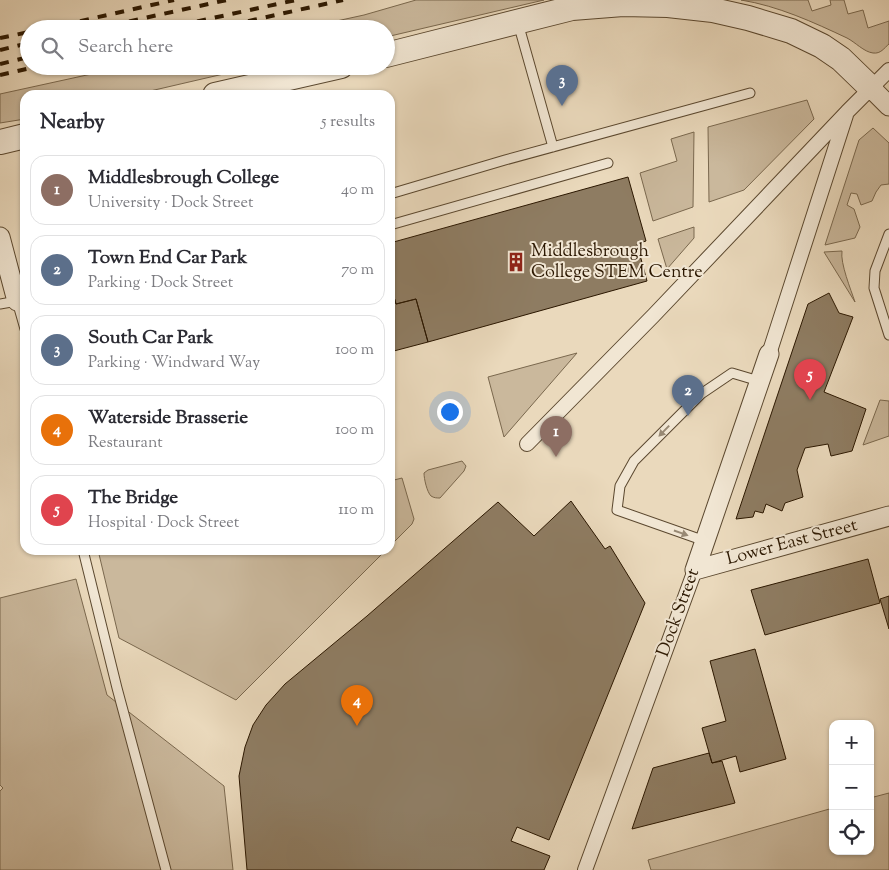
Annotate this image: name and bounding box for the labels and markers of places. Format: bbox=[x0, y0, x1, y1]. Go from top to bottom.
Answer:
pin: 3 bbox=[546, 65, 578, 106]
place label: Middlesbrough College STEM Centre bbox=[531, 239, 703, 286]
building icon: Middlesbrough College STEM Centre bbox=[505, 251, 527, 273]
pin: 5 bbox=[794, 359, 826, 400]
pin: 2 bbox=[672, 375, 704, 416]
pin: 1 bbox=[540, 416, 572, 457]
pin: 4 bbox=[341, 685, 373, 726]

